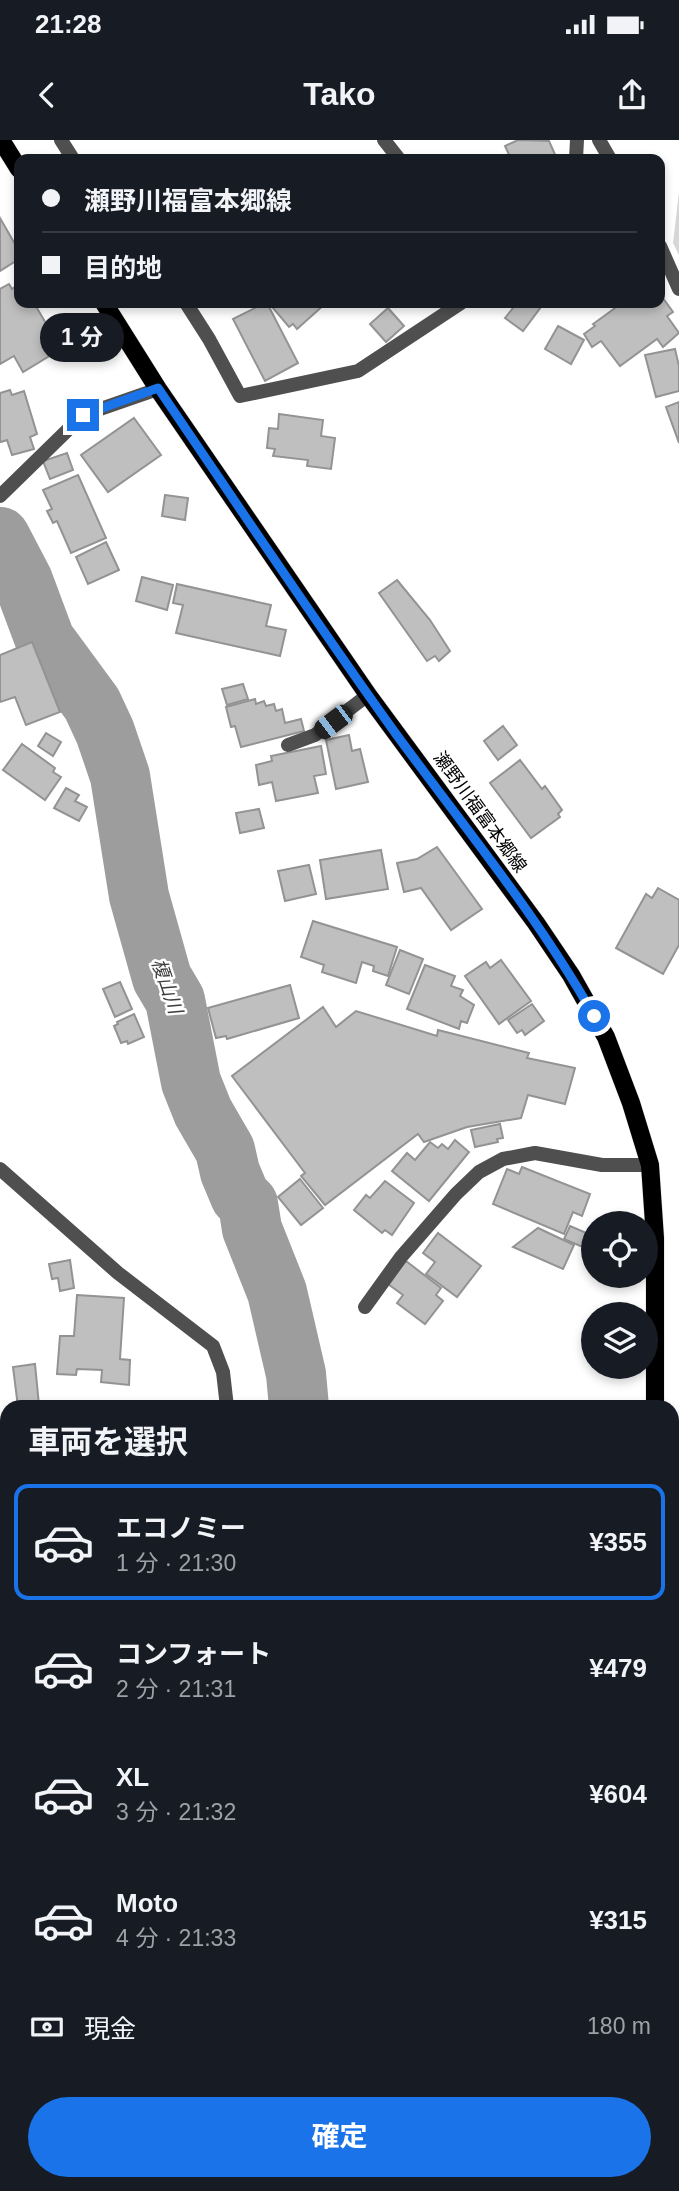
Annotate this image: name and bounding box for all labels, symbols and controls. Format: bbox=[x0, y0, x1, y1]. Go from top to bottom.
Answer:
text: 21:28 bbox=[35, 9, 102, 39]
icon: back bbox=[28, 76, 66, 114]
text: Tako bbox=[303, 76, 376, 112]
icon: share bbox=[613, 76, 651, 114]
text: 瀬野川福富本郷線 bbox=[84, 186, 292, 216]
text: 目的地 bbox=[84, 253, 162, 283]
callout: 1 分 bbox=[41, 314, 125, 362]
text: 1 分 bbox=[61, 324, 103, 350]
route end bbox=[67, 399, 99, 431]
car bbox=[310, 701, 357, 743]
street label: 瀬野川福富本郷線 bbox=[430, 748, 530, 876]
water label: 榎山川 bbox=[148, 956, 187, 1018]
route start bbox=[578, 1000, 610, 1032]
map controls bbox=[581, 1211, 658, 1379]
button: locate bbox=[581, 1211, 658, 1288]
button: layers bbox=[581, 1302, 658, 1379]
text: 車両を選択 bbox=[28, 1424, 188, 1460]
icon: car bbox=[32, 1511, 95, 1574]
text: エコノミー bbox=[116, 1513, 246, 1543]
text: ¥355 bbox=[589, 1527, 647, 1557]
text: 1 分 · 21:30 bbox=[116, 1550, 236, 1576]
icon: car bbox=[32, 1637, 95, 1700]
text: コンフォート bbox=[116, 1639, 271, 1669]
text: ¥479 bbox=[589, 1653, 647, 1683]
text: 2 分 · 21:31 bbox=[116, 1676, 236, 1702]
text: XL bbox=[116, 1762, 149, 1792]
icon: car bbox=[32, 1763, 95, 1826]
text: ¥604 bbox=[589, 1779, 647, 1809]
text: 3 分 · 21:32 bbox=[116, 1799, 236, 1825]
text: Moto bbox=[116, 1888, 178, 1918]
icon: car bbox=[32, 1889, 95, 1952]
text: ¥315 bbox=[589, 1905, 647, 1935]
text: 4 分 · 21:33 bbox=[116, 1925, 236, 1951]
icon: cash bbox=[28, 2008, 66, 2046]
text: 180 m bbox=[587, 2013, 651, 2039]
text: 現金 bbox=[84, 2014, 136, 2044]
button: 確定 bbox=[28, 2097, 651, 2177]

